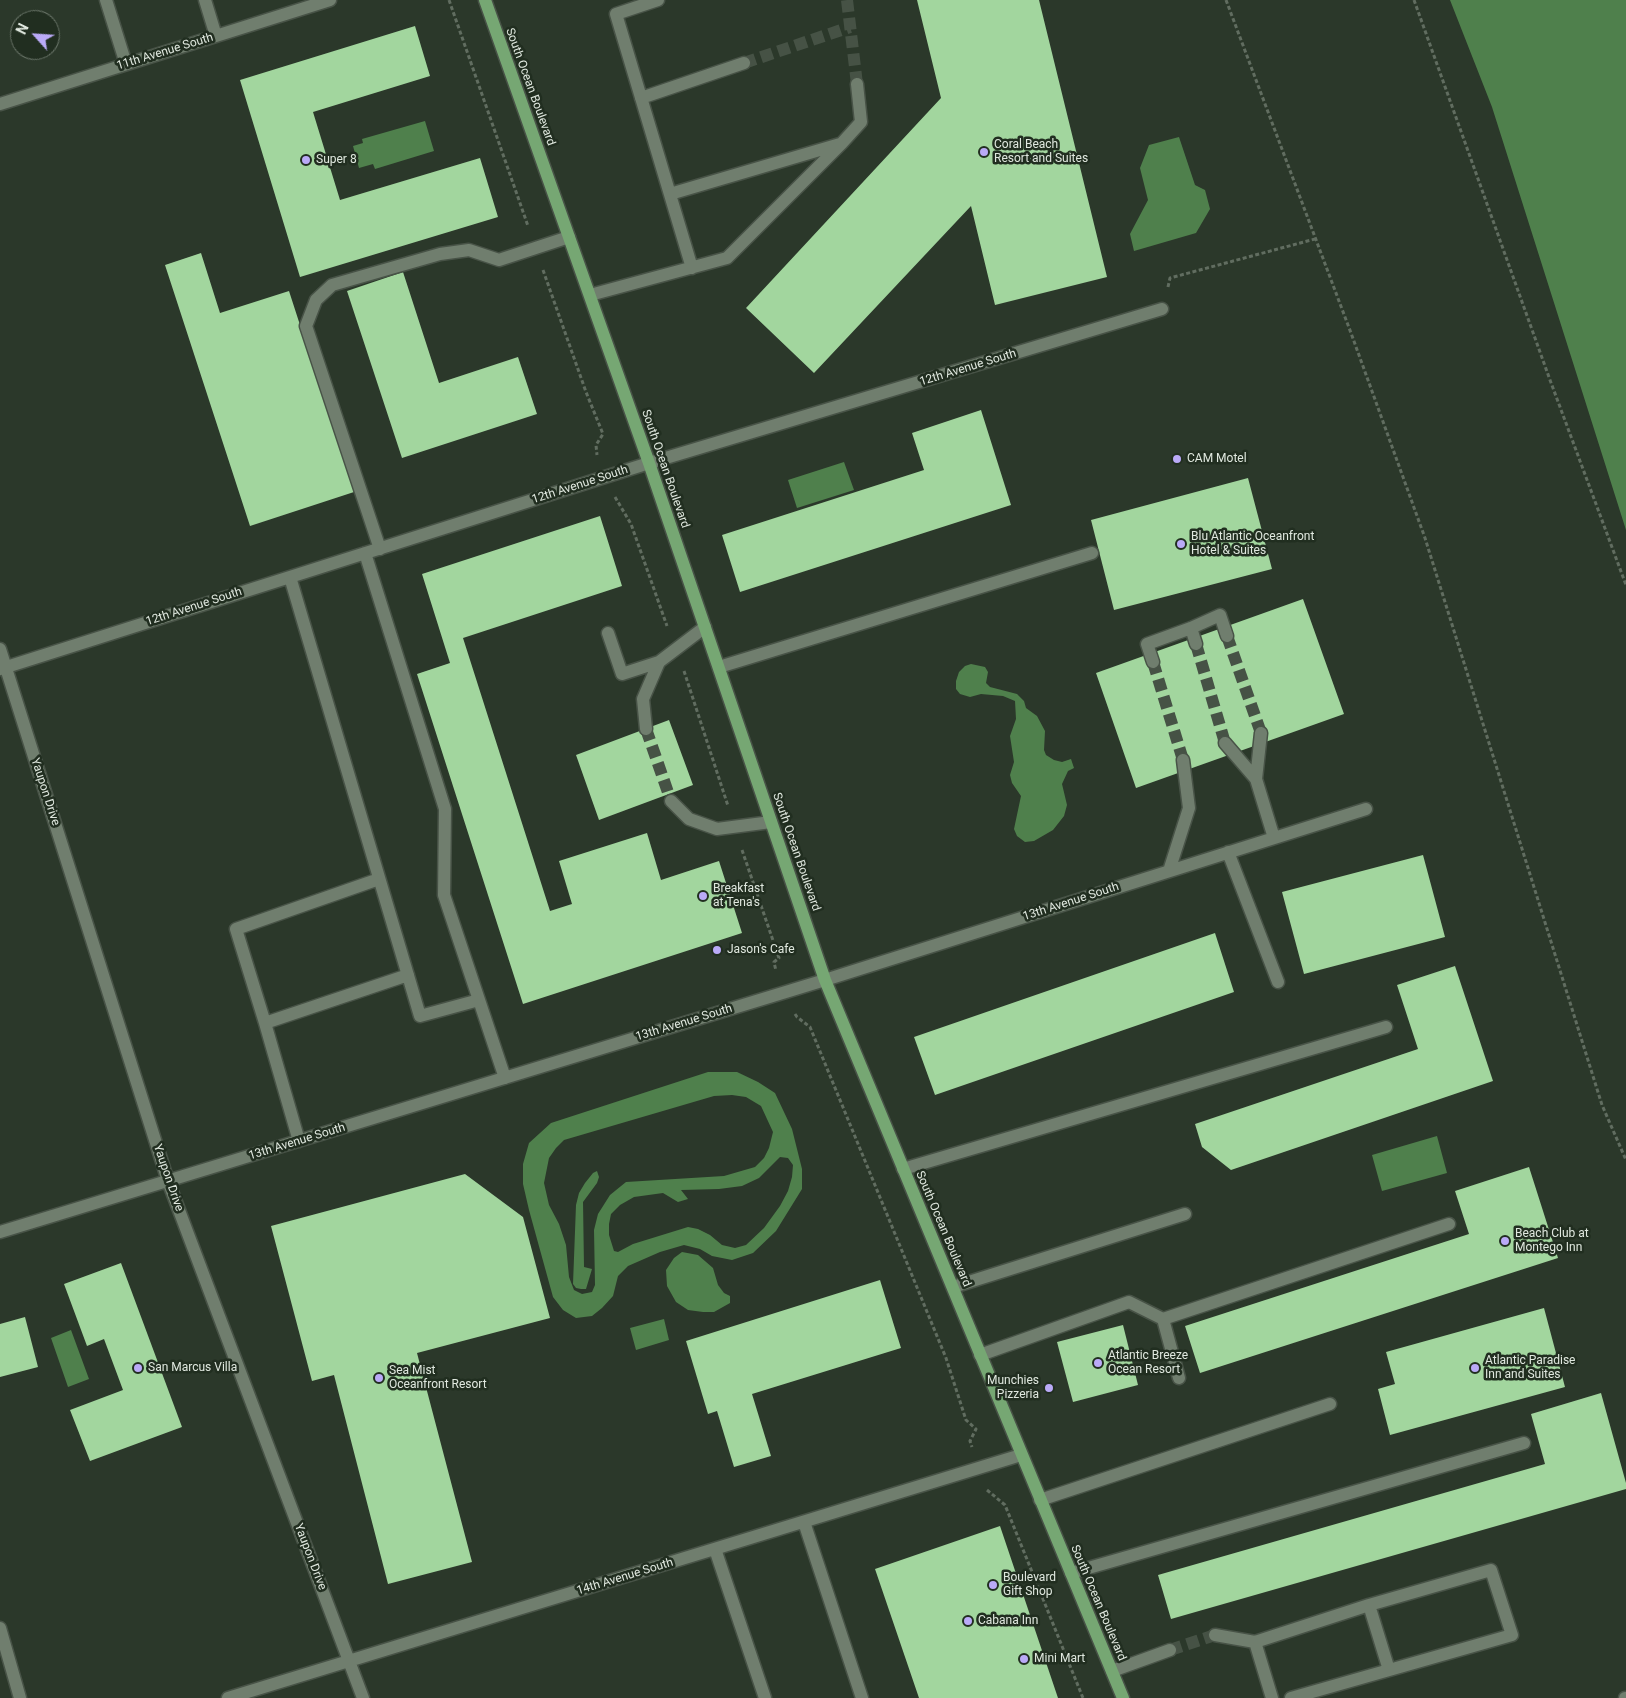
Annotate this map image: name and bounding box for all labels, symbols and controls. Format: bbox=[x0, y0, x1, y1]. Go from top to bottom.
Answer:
north arrow bbox=[10, 10, 60, 60]
text: N bbox=[13, 21, 32, 37]
street label: South Ocean Boulevard bbox=[502, 26, 558, 148]
street label: 11th Avenue South bbox=[115, 30, 215, 74]
place label: Coral Beach Resort and Suites bbox=[994, 138, 1088, 166]
marker: Coral Beach Resort and Suites bbox=[978, 146, 990, 158]
place label: Super 8 bbox=[316, 153, 357, 167]
marker: Super 8 bbox=[300, 154, 312, 166]
street label: 12th Avenue South bbox=[918, 346, 1018, 390]
street label: South Ocean Boulevard bbox=[638, 408, 692, 530]
place label: CAM Motel bbox=[1187, 452, 1247, 466]
marker: CAM Motel bbox=[1171, 453, 1183, 465]
street label: 12th Avenue South bbox=[530, 463, 630, 507]
place label: Blu Atlantic Oceanfront Hotel & Suites bbox=[1191, 530, 1314, 558]
marker: Blu Atlantic Oceanfront Hotel & Suites bbox=[1175, 538, 1187, 550]
street label: 12th Avenue South bbox=[144, 585, 244, 629]
street label: Yaupon Drive bbox=[27, 756, 63, 828]
street label: South Ocean Boulevard bbox=[769, 791, 823, 913]
street label: 13th Avenue South bbox=[1021, 880, 1121, 924]
place label: Breakfast at Tena's bbox=[713, 882, 764, 910]
marker: Breakfast at Tena's bbox=[697, 890, 709, 902]
place label: Jason's Cafe bbox=[727, 943, 795, 957]
marker: Jason's Cafe bbox=[711, 944, 723, 956]
street label: 13th Avenue South bbox=[634, 1001, 734, 1045]
street label: 13th Avenue South bbox=[247, 1120, 347, 1164]
street label: Yaupon Drive bbox=[150, 1143, 186, 1213]
street label: South Ocean Boulevard bbox=[912, 1169, 974, 1289]
place label: Beach Club at Montego Inn bbox=[1515, 1227, 1589, 1255]
marker: Beach Club at Montego Inn bbox=[1499, 1235, 1511, 1247]
place label: Atlantic Breeze Ocean Resort bbox=[1108, 1349, 1188, 1377]
place label: Atlantic Paradise Inn and Suites bbox=[1485, 1354, 1575, 1382]
marker: Atlantic Breeze Ocean Resort bbox=[1092, 1357, 1104, 1369]
place label: San Marcus Villa bbox=[148, 1361, 237, 1375]
marker: San Marcus Villa bbox=[132, 1362, 144, 1374]
marker: Atlantic Paradise Inn and Suites bbox=[1469, 1362, 1481, 1374]
place label: Sea Mist Oceanfront Resort bbox=[389, 1364, 487, 1392]
marker: Sea Mist Oceanfront Resort bbox=[373, 1372, 385, 1384]
place label: Munchies Pizzeria bbox=[987, 1374, 1039, 1402]
marker: Munchies Pizzeria bbox=[1043, 1382, 1055, 1394]
street label: Yaupon Drive bbox=[291, 1522, 329, 1592]
street label: South Ocean Boulevard bbox=[1067, 1543, 1129, 1663]
street label: 14th Avenue South bbox=[575, 1555, 675, 1599]
place label: Boulevard Gift Shop bbox=[1003, 1571, 1056, 1599]
marker: Boulevard Gift Shop bbox=[987, 1579, 999, 1591]
place label: Cabana Inn bbox=[978, 1614, 1038, 1628]
marker: Cabana Inn bbox=[962, 1615, 974, 1627]
place label: Mini Mart bbox=[1034, 1652, 1085, 1666]
marker: Mini Mart bbox=[1018, 1653, 1030, 1665]

